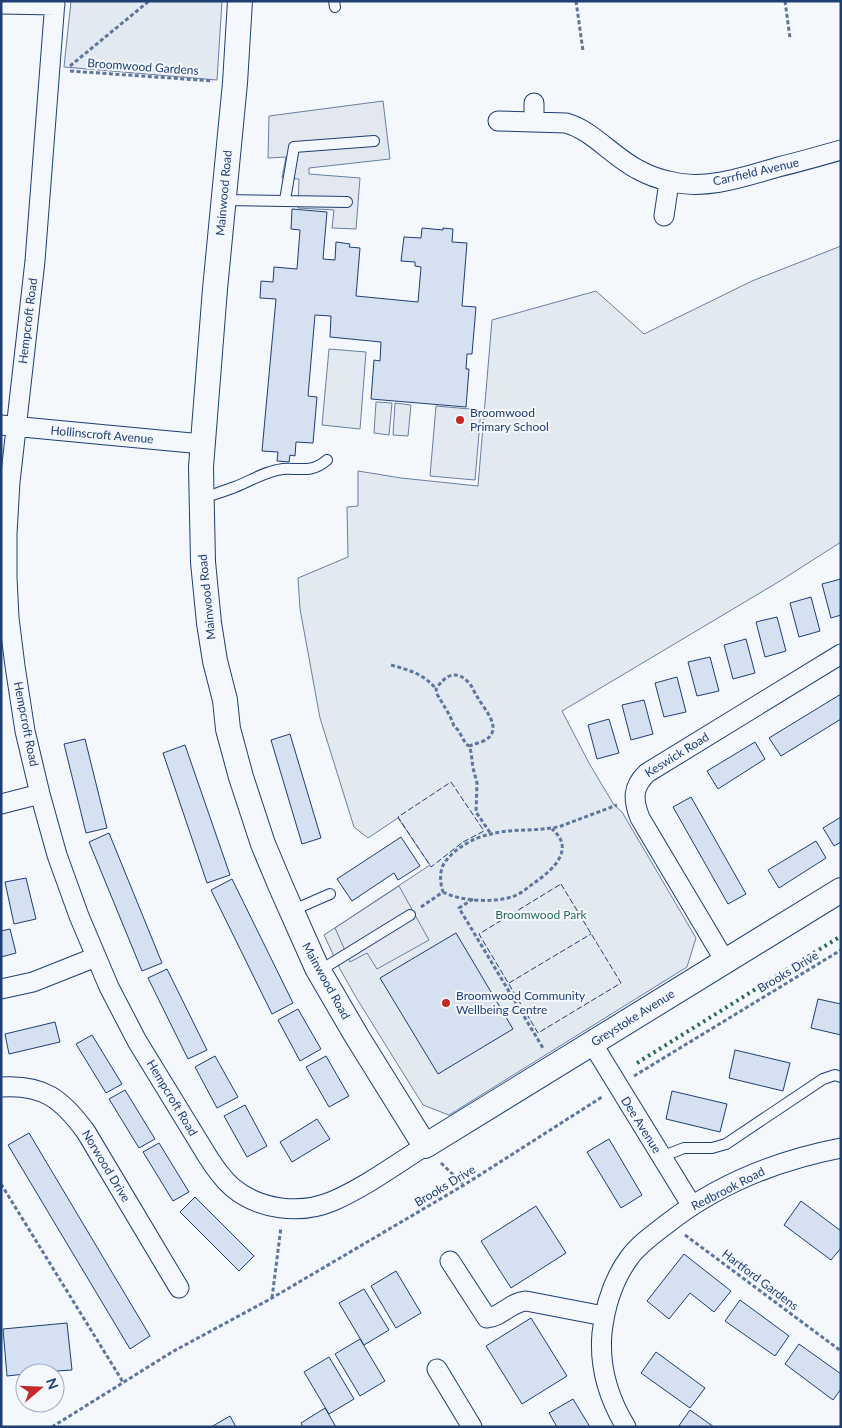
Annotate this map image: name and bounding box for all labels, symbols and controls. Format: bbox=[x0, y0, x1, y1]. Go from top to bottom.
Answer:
street label: Broomwood Gardens bbox=[87, 55, 199, 78]
street label: Mainwood Road bbox=[212, 150, 235, 236]
street label: Carrfield Avenue bbox=[711, 154, 800, 189]
street label: Hempcroft Road bbox=[15, 277, 40, 365]
place label: Broomwood Primary School bbox=[470, 405, 549, 434]
marker: Broomwood Primary School bbox=[454, 414, 466, 426]
street label: Hollinscroft Avenue bbox=[50, 423, 154, 446]
street label: Mainwood Road bbox=[195, 554, 218, 641]
street label: Hempcroft Road bbox=[11, 680, 42, 768]
street label: Keswick Road bbox=[642, 729, 712, 780]
park label: Broomwood Park bbox=[495, 907, 588, 922]
street label: Mainwood Road bbox=[299, 940, 354, 1022]
street label: Brooks Drive bbox=[755, 948, 821, 996]
street label: Greystoke Avenue bbox=[588, 986, 677, 1049]
place label: Broomwood Community Wellbeing Centre bbox=[456, 988, 586, 1017]
marker: Broomwood Community Wellbeing Centre bbox=[440, 997, 452, 1009]
street label: Hempcroft Road bbox=[144, 1057, 201, 1139]
street label: Dee Avenue bbox=[618, 1094, 665, 1156]
street label: Norwood Drive bbox=[79, 1127, 134, 1205]
street label: Brooks Drive bbox=[412, 1162, 478, 1210]
street label: Redbrook Road bbox=[689, 1164, 767, 1213]
street label: Hartford Gardens bbox=[719, 1246, 802, 1313]
north arrow bbox=[15, 1363, 65, 1413]
text: N bbox=[43, 1376, 63, 1391]

